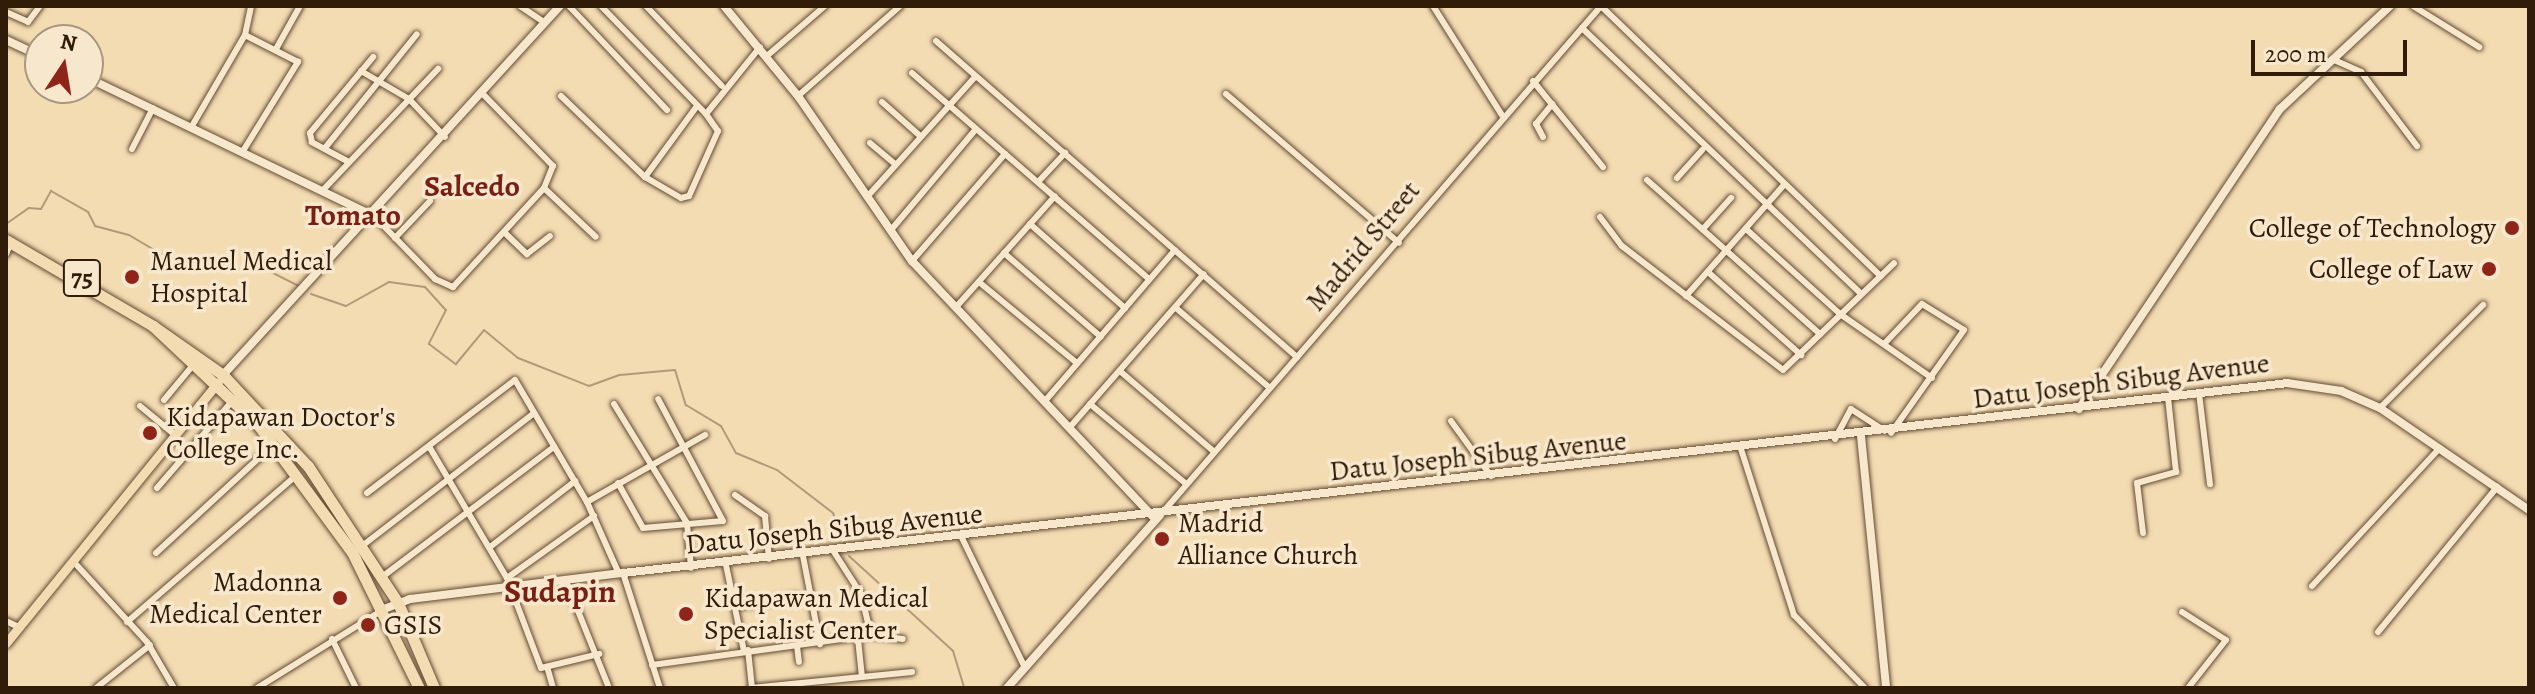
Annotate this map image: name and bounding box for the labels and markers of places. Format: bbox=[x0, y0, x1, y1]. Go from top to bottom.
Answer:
place label: College of Technology bbox=[2249, 211, 2496, 245]
marker: College of Technology bbox=[2503, 219, 2521, 237]
place label: Manuel Medical Hospital bbox=[150, 244, 332, 310]
place label: College of Law bbox=[2309, 252, 2473, 286]
marker: College of Law bbox=[2480, 260, 2498, 278]
marker: Manuel Medical Hospital bbox=[121, 266, 143, 288]
place label: Kidapawan Doctor's College Inc. bbox=[166, 400, 396, 466]
marker: Kidapawan Doctor's College Inc. bbox=[141, 424, 159, 442]
place label: Madrid Alliance Church bbox=[1178, 506, 1358, 572]
marker: Madrid Alliance Church bbox=[1153, 530, 1171, 548]
place label: Madonna Medical Center bbox=[149, 565, 322, 631]
place label: Kidapawan Medical Specialist Center bbox=[704, 581, 928, 647]
marker: Madonna Medical Center bbox=[329, 587, 351, 609]
marker: Kidapawan Medical Specialist Center bbox=[675, 603, 697, 625]
place label: GSIS bbox=[384, 608, 442, 642]
marker: GSIS bbox=[359, 616, 377, 634]

